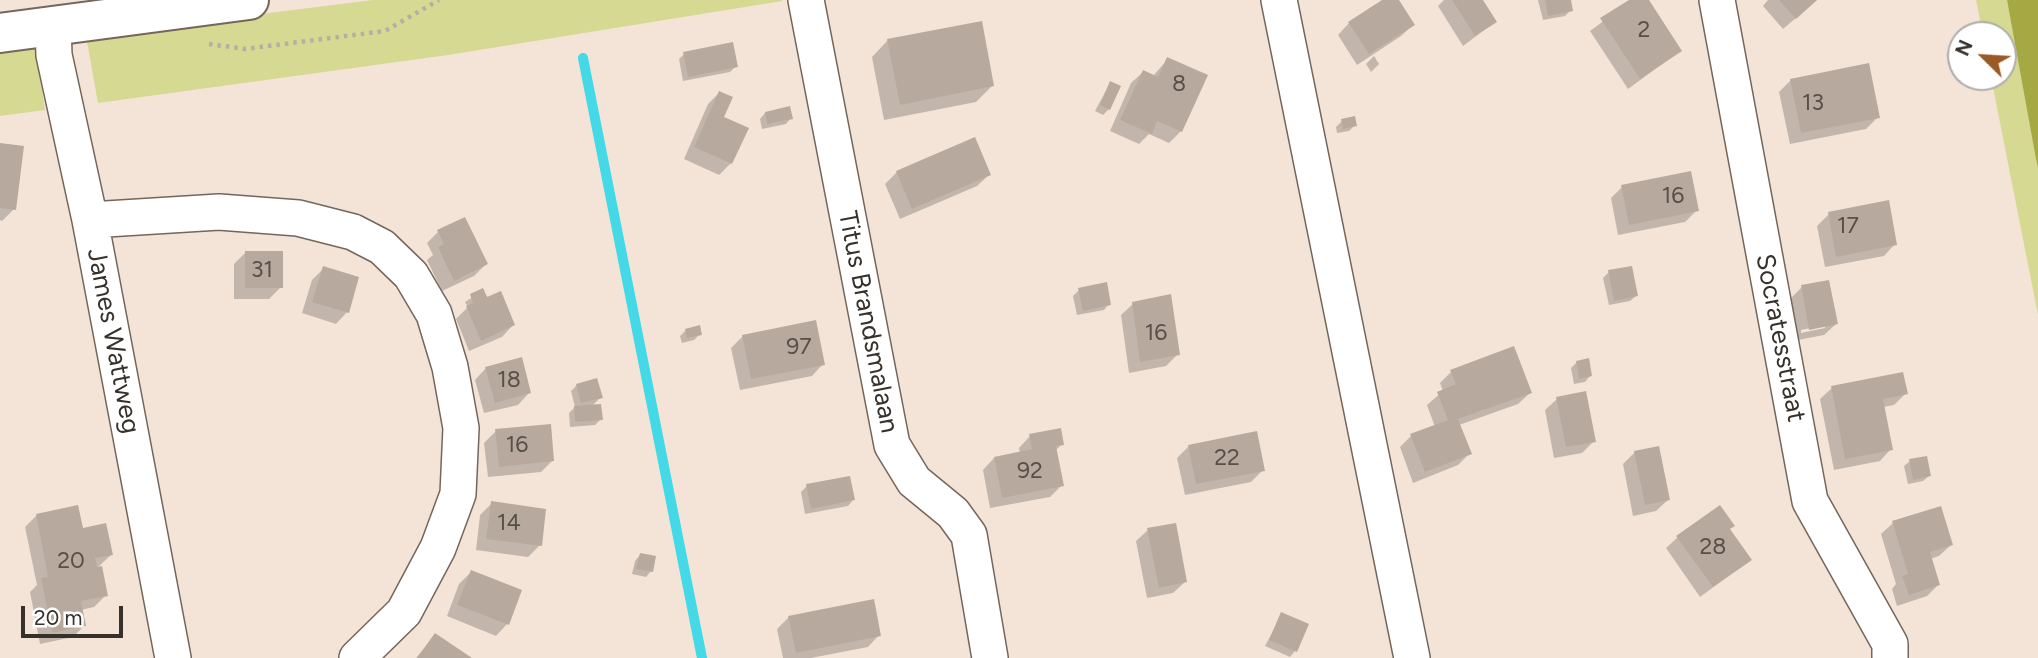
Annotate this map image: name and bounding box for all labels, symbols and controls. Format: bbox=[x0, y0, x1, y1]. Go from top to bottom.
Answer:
house number: 2 bbox=[1638, 16, 1650, 44]
north arrow bbox=[1947, 21, 2017, 91]
text: N bbox=[1951, 37, 1978, 59]
house number: 8 bbox=[1172, 70, 1186, 98]
house number: 13 bbox=[1802, 89, 1824, 117]
house number: 16 bbox=[1662, 182, 1684, 210]
street label: Titus Brandsmalaan bbox=[831, 208, 905, 436]
house number: 17 bbox=[1837, 212, 1859, 240]
street label: James Wattweg bbox=[80, 246, 146, 436]
street label: Socratesstraat bbox=[1748, 251, 1812, 425]
house number: 31 bbox=[251, 256, 273, 284]
house number: 16 bbox=[1145, 319, 1167, 347]
house number: 97 bbox=[786, 333, 812, 361]
house number: 18 bbox=[497, 366, 521, 394]
house number: 16 bbox=[506, 431, 528, 459]
house number: 22 bbox=[1214, 444, 1240, 472]
house number: 92 bbox=[1017, 457, 1043, 485]
house number: 14 bbox=[497, 509, 521, 537]
house number: 28 bbox=[1700, 533, 1726, 561]
house number: 20 bbox=[57, 547, 85, 575]
scale bar bbox=[24, 592, 126, 636]
text: 20 m bbox=[34, 605, 82, 630]

